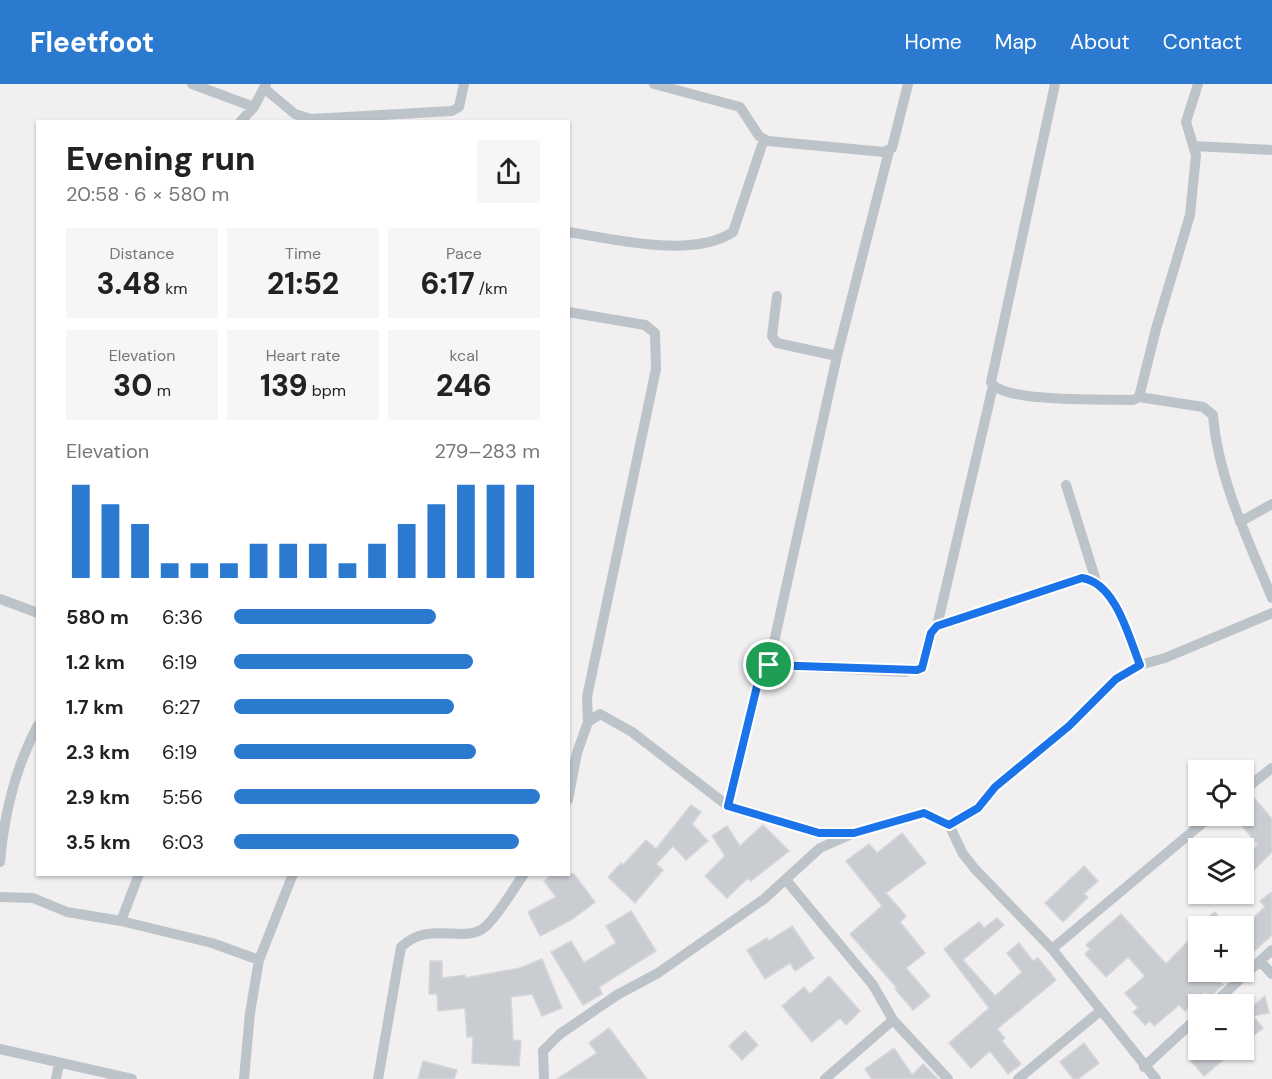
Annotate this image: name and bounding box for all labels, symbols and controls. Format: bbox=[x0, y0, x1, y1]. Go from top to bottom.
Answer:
text: Fleetfoot bbox=[30, 24, 154, 61]
text: Home bbox=[904, 28, 962, 56]
text: Map bbox=[995, 28, 1037, 56]
text: About bbox=[1070, 28, 1130, 56]
text: Contact bbox=[1163, 28, 1242, 56]
text: Evening run bbox=[66, 137, 255, 180]
button: share bbox=[477, 140, 540, 203]
text: 20:58 · 6 × 580 m bbox=[66, 181, 229, 207]
text: Distance bbox=[110, 243, 174, 264]
text: Time bbox=[285, 243, 321, 264]
text: Pace bbox=[446, 243, 482, 264]
text: 3.48 bbox=[96, 264, 161, 303]
text: 21:52 bbox=[267, 264, 339, 303]
text: 6:17 bbox=[421, 264, 475, 303]
text: km bbox=[161, 278, 188, 299]
text: /km bbox=[475, 278, 507, 299]
text: Elevation bbox=[109, 345, 175, 366]
text: Heart rate bbox=[266, 345, 340, 366]
text: kcal bbox=[450, 345, 478, 366]
text: 30 bbox=[113, 366, 152, 405]
text: 139 bbox=[260, 366, 308, 405]
text: 246 bbox=[436, 366, 492, 405]
text: m bbox=[152, 380, 171, 401]
text: bpm bbox=[308, 380, 346, 401]
text: Elevation bbox=[66, 438, 149, 464]
text: 279–283 m bbox=[434, 438, 540, 464]
text: 580 m bbox=[66, 604, 129, 630]
text: 6:36 bbox=[162, 604, 203, 630]
pin bbox=[743, 639, 794, 690]
icon: arrive bbox=[752, 648, 785, 681]
text: 1.2 km bbox=[66, 649, 125, 675]
text: 6:19 bbox=[162, 649, 197, 675]
text: 1.7 km bbox=[66, 694, 124, 720]
text: 6:27 bbox=[162, 694, 200, 720]
text: 2.3 km bbox=[66, 739, 130, 765]
text: 6:19 bbox=[162, 739, 197, 765]
map controls bbox=[1188, 760, 1254, 1060]
button: locate bbox=[1188, 760, 1254, 826]
text: 2.9 km bbox=[66, 784, 130, 810]
text: 5:56 bbox=[162, 784, 203, 810]
text: 3.5 km bbox=[66, 829, 131, 855]
text: 6:03 bbox=[162, 829, 204, 855]
button: layers bbox=[1188, 838, 1254, 904]
button: + bbox=[1188, 916, 1254, 982]
button: − bbox=[1188, 994, 1254, 1060]

